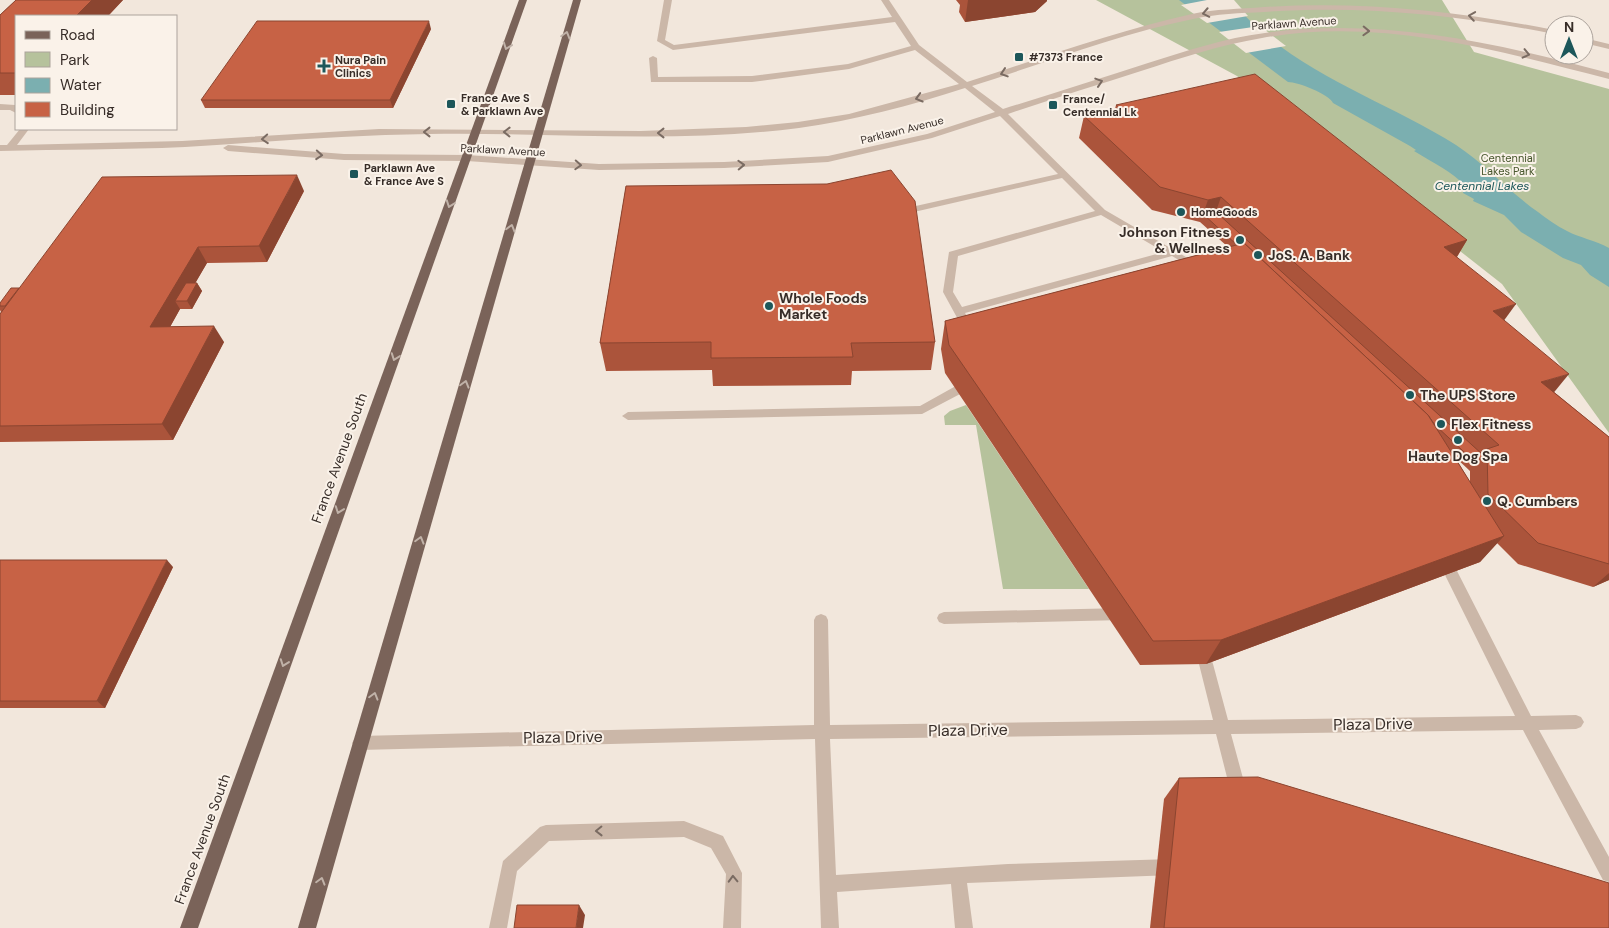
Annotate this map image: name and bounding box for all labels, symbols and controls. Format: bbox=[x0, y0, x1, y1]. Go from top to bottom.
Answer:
one-way arrow bbox=[1201, 8, 1210, 18]
one-way arrow bbox=[1467, 11, 1475, 22]
street label: Parklawn Avenue bbox=[1251, 13, 1337, 33]
legend bbox=[15, 15, 178, 130]
north arrow bbox=[1544, 15, 1594, 65]
text: N bbox=[1564, 18, 1574, 36]
text: Road bbox=[60, 25, 95, 45]
one-way arrow bbox=[1362, 26, 1370, 37]
one-way arrow bbox=[561, 31, 571, 40]
one-way arrow bbox=[502, 41, 512, 50]
one-way arrow bbox=[1522, 48, 1531, 59]
text: Park bbox=[60, 50, 90, 70]
place label: #7373 France bbox=[1029, 50, 1103, 64]
marker: #7373 France bbox=[1013, 51, 1025, 63]
place label: Nura Pain Clinics bbox=[335, 53, 386, 80]
marker: Nura Pain Clinics bbox=[317, 59, 331, 73]
one-way arrow bbox=[1000, 68, 1009, 78]
text: Water bbox=[60, 75, 102, 95]
one-way arrow bbox=[1094, 77, 1102, 87]
place label: France Ave S & Parklawn Ave bbox=[461, 91, 544, 118]
place label: France/ Centennial Lk bbox=[1063, 92, 1137, 119]
one-way arrow bbox=[915, 93, 923, 103]
marker: France Ave S & Parklawn Ave bbox=[445, 98, 457, 110]
marker: France/ Centennial Lk bbox=[1047, 99, 1059, 111]
text: Building bbox=[60, 100, 115, 120]
street label: Parklawn Avenue bbox=[859, 113, 945, 147]
one-way arrow bbox=[423, 127, 430, 137]
one-way arrow bbox=[503, 127, 510, 137]
one-way arrow bbox=[657, 128, 664, 138]
one-way arrow bbox=[260, 133, 268, 144]
street label: Parklawn Avenue bbox=[460, 141, 546, 159]
one-way arrow bbox=[316, 149, 324, 160]
park label: Centennial Lakes Park bbox=[1481, 151, 1535, 178]
one-way arrow bbox=[737, 159, 745, 170]
one-way arrow bbox=[575, 160, 583, 171]
place label: Parklawn Ave & France Ave S bbox=[364, 161, 444, 188]
marker: Parklawn Ave & France Ave S bbox=[348, 168, 360, 180]
water label: Centennial Lakes bbox=[1435, 178, 1529, 194]
one-way arrow bbox=[446, 199, 456, 208]
place label: HomeGoods bbox=[1191, 205, 1258, 219]
marker: HomeGoods bbox=[1175, 206, 1187, 218]
place label: Johnson Fitness & Wellness bbox=[1119, 223, 1230, 257]
one-way arrow bbox=[505, 224, 515, 232]
marker: Johnson Fitness & Wellness bbox=[1234, 234, 1246, 246]
place label: JoS. A. Bank bbox=[1268, 246, 1350, 264]
marker: JoS. A. Bank bbox=[1252, 249, 1264, 261]
place label: Whole Foods Market bbox=[779, 289, 867, 323]
marker: Whole Foods Market bbox=[763, 300, 775, 312]
one-way arrow bbox=[391, 352, 401, 361]
one-way arrow bbox=[460, 380, 470, 388]
place label: The UPS Store bbox=[1420, 386, 1516, 404]
marker: The UPS Store bbox=[1404, 389, 1416, 401]
street label: France Avenue South bbox=[307, 390, 371, 526]
place label: Flex Fitness bbox=[1451, 415, 1531, 433]
marker: Flex Fitness bbox=[1435, 418, 1447, 430]
marker: Haute Dog Spa bbox=[1452, 434, 1464, 446]
place label: Haute Dog Spa bbox=[1408, 447, 1508, 465]
place label: Q. Cumbers bbox=[1497, 492, 1578, 510]
marker: Q. Cumbers bbox=[1481, 495, 1493, 507]
one-way arrow bbox=[335, 505, 345, 513]
one-way arrow bbox=[414, 536, 424, 544]
one-way arrow bbox=[280, 658, 290, 666]
one-way arrow bbox=[368, 692, 378, 700]
street label: Plaza Drive bbox=[1333, 713, 1413, 735]
street label: Plaza Drive bbox=[928, 719, 1008, 741]
street label: Plaza Drive bbox=[523, 726, 603, 748]
street label: France Avenue South bbox=[170, 771, 234, 907]
one-way arrow bbox=[594, 826, 602, 836]
one-way arrow bbox=[728, 875, 739, 883]
one-way arrow bbox=[315, 878, 325, 886]

